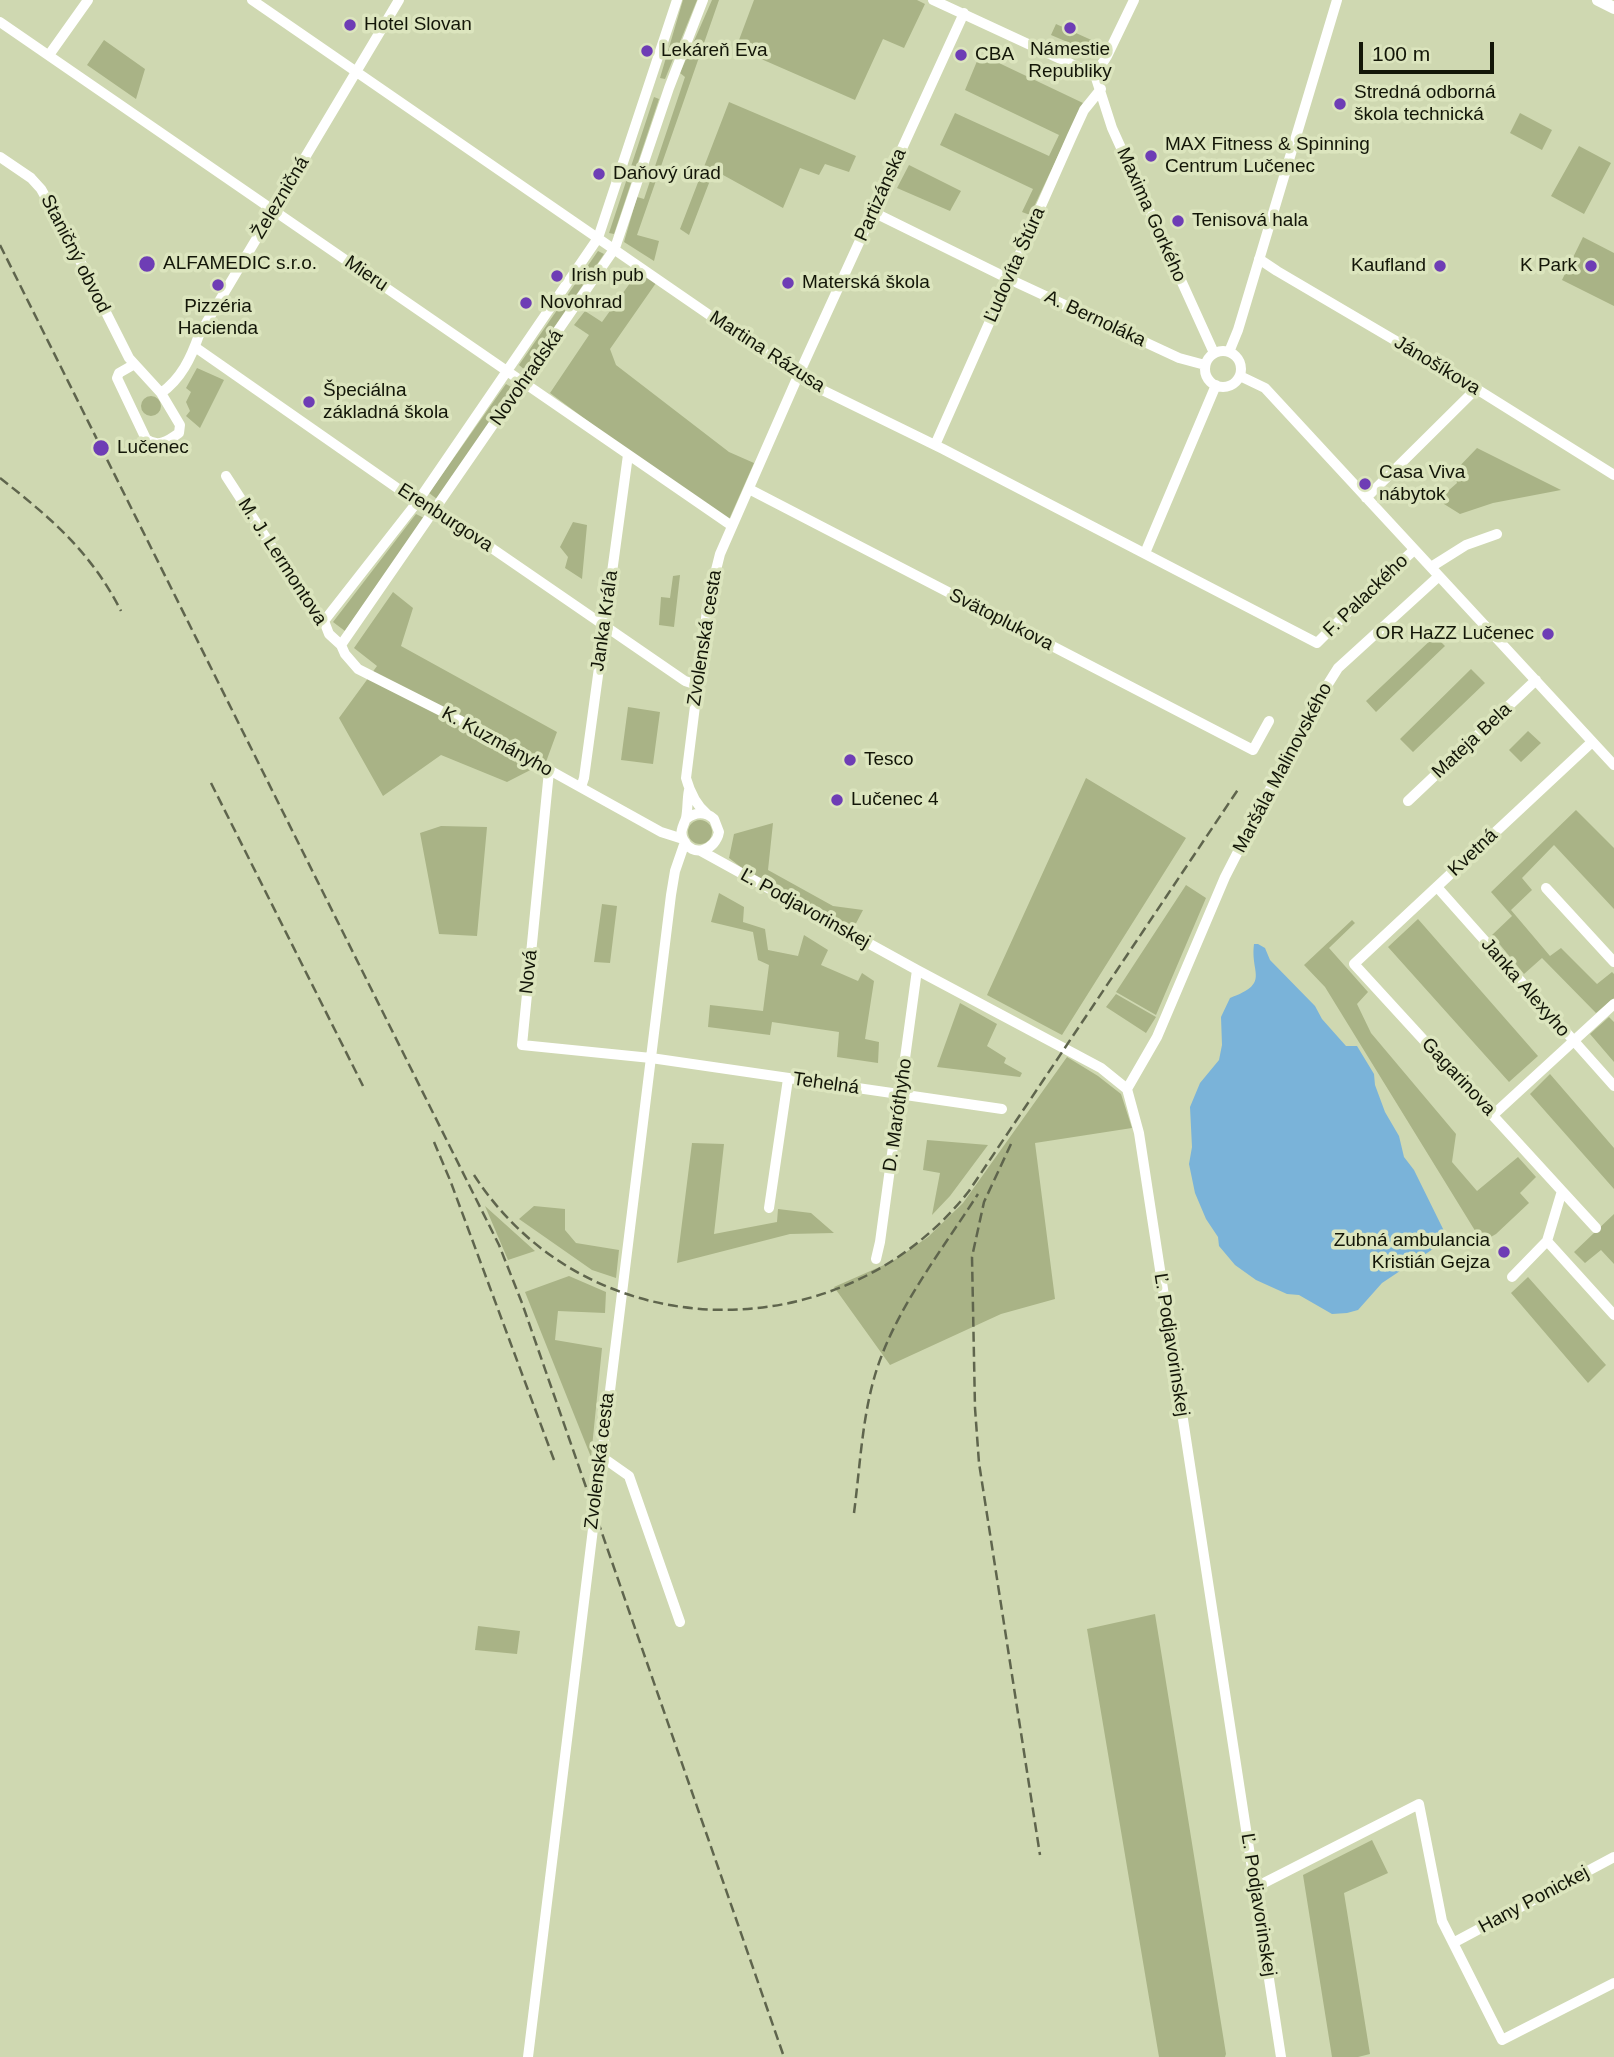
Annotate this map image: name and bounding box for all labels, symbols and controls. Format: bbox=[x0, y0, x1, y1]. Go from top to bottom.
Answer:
place label: Hotel Slovan bbox=[364, 14, 472, 36]
marker: Hotel Slovan bbox=[342, 17, 358, 33]
marker: Námestie Republiky bbox=[1062, 20, 1078, 36]
scale bar bbox=[1362, 28, 1497, 72]
place label: Námestie Republiky bbox=[1028, 39, 1112, 83]
place label: Lekáreň Eva bbox=[661, 40, 768, 62]
text: 100 m bbox=[1372, 42, 1430, 65]
marker: Lekáreň Eva bbox=[639, 43, 655, 59]
place label: CBA bbox=[975, 44, 1014, 66]
marker: CBA bbox=[953, 47, 969, 63]
place label: Stredná odborná škola technická bbox=[1354, 82, 1496, 126]
marker: Stredná odborná škola technická bbox=[1332, 96, 1348, 112]
place label: MAX Fitness & Spinning Centrum Lučenec bbox=[1165, 134, 1370, 178]
street label: Maxima Gorkého bbox=[1111, 144, 1191, 286]
street label: Partizánska bbox=[850, 145, 912, 245]
marker: MAX Fitness & Spinning Centrum Lučenec bbox=[1143, 148, 1159, 164]
street label: Železničná bbox=[248, 153, 314, 243]
place label: Daňový úrad bbox=[613, 163, 721, 185]
marker: Daňový úrad bbox=[591, 166, 607, 182]
street label: Staničný obvod bbox=[35, 191, 115, 317]
street label: Ľudovíta Štúra bbox=[979, 204, 1051, 326]
place label: Tenisová hala bbox=[1192, 210, 1308, 232]
marker: Tenisová hala bbox=[1170, 213, 1186, 229]
street label: Mieru bbox=[340, 251, 392, 297]
place label: ALFAMEDIC s.r.o. bbox=[163, 253, 317, 275]
marker: ALFAMEDIC s.r.o. bbox=[137, 254, 157, 274]
place label: Kaufland bbox=[1351, 255, 1426, 277]
place label: K Park bbox=[1520, 255, 1577, 277]
marker: Kaufland bbox=[1432, 258, 1448, 274]
marker: K Park bbox=[1583, 258, 1599, 274]
place label: Irish pub bbox=[571, 265, 644, 287]
marker: Irish pub bbox=[549, 268, 565, 284]
place label: Materská škola bbox=[802, 272, 930, 294]
marker: Materská škola bbox=[780, 275, 796, 291]
marker: Pizzéria Hacienda bbox=[210, 277, 226, 293]
street label: A. Bernoláka bbox=[1041, 286, 1149, 352]
place label: Novohrad bbox=[540, 292, 622, 314]
marker: Novohrad bbox=[518, 295, 534, 311]
place label: Pizzéria Hacienda bbox=[178, 296, 258, 340]
street label: Martina Rázusa bbox=[705, 306, 829, 398]
street label: Novohradská bbox=[486, 326, 568, 430]
street label: Jánošíkova bbox=[1390, 331, 1484, 401]
place label: Špeciálna základná škola bbox=[323, 380, 449, 424]
marker: Špeciálna základná škola bbox=[301, 394, 317, 410]
place label: Lučenec bbox=[117, 437, 189, 459]
marker: Lučenec bbox=[91, 438, 111, 458]
place label: Casa Viva nábytok bbox=[1379, 462, 1465, 506]
marker: Casa Viva nábytok bbox=[1357, 476, 1373, 492]
street label: Erenburgova bbox=[393, 479, 497, 557]
street label: M. J. Lermontova bbox=[232, 494, 332, 630]
street label: F. Palackého bbox=[1319, 550, 1413, 642]
street label: Zvolenská cesta bbox=[683, 568, 727, 708]
street label: Janka Kráľa bbox=[587, 569, 623, 673]
street label: Svätoplukova bbox=[945, 584, 1057, 656]
place label: OR HaZZ Lučenec bbox=[1376, 623, 1534, 645]
marker: OR HaZZ Lučenec bbox=[1540, 626, 1556, 642]
street label: Maršála Malinovského bbox=[1229, 679, 1337, 857]
street label: Mateja Bela bbox=[1428, 698, 1516, 784]
street label: K. Kuzmányho bbox=[437, 702, 557, 782]
place label: Tesco bbox=[864, 749, 914, 771]
marker: Tesco bbox=[842, 752, 858, 768]
place label: Lučenec 4 bbox=[851, 789, 939, 811]
marker: Lučenec 4 bbox=[829, 792, 845, 808]
street label: Kvetná bbox=[1444, 824, 1502, 882]
street label: Ľ. Podjavorinskej bbox=[736, 864, 874, 954]
street label: Janka Alexyho bbox=[1476, 934, 1574, 1042]
street label: Nová bbox=[515, 949, 543, 995]
street label: Gagarinova bbox=[1416, 1033, 1500, 1121]
street label: D. Maróthyho bbox=[879, 1057, 917, 1173]
street label: Tehelná bbox=[791, 1068, 861, 1100]
place label: Zubná ambulancia Kristián Gejza bbox=[1334, 1230, 1490, 1274]
marker: Zubná ambulancia Kristián Gejza bbox=[1496, 1244, 1512, 1260]
street label: Ľ. Podjavorinskej bbox=[1148, 1272, 1194, 1418]
street label: Zvolenská cesta bbox=[580, 1391, 620, 1531]
street label: Ľ. Podjavorinskej bbox=[1235, 1832, 1281, 1978]
street label: Hany Ponickej bbox=[1475, 1861, 1593, 1939]

